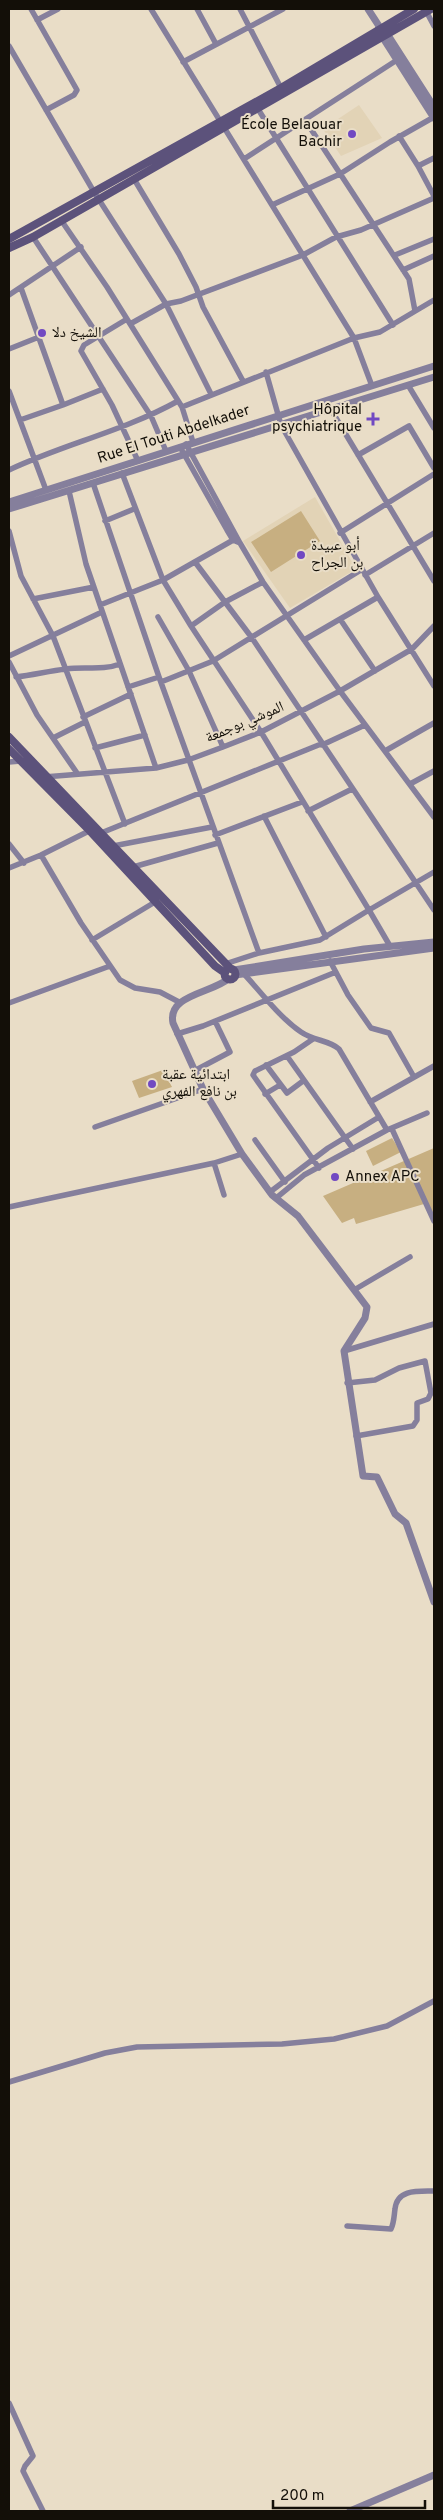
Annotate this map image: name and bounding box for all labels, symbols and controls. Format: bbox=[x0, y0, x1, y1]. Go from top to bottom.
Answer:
place label: École Belaouar Bachir bbox=[241, 115, 342, 152]
marker: École Belaouar Bachir bbox=[346, 128, 358, 140]
place label: الشيخ دلا bbox=[52, 324, 102, 343]
marker: الشيخ دلا bbox=[36, 327, 48, 339]
street label: Rue El Touti Abdelkader bbox=[95, 401, 253, 469]
place label: Hôpital psychiatrique bbox=[272, 401, 362, 437]
marker: Hôpital psychiatrique bbox=[366, 412, 380, 426]
place label: أبو عبيدة بن الجراح bbox=[311, 536, 363, 573]
marker: أبو عبيدة بن الجراح bbox=[295, 549, 307, 561]
street label: الموشي بوجمعة bbox=[203, 698, 287, 749]
place label: ابتدائية عقبة بن نافع الفهري bbox=[162, 1066, 237, 1102]
marker: ابتدائية عقبة بن نافع الفهري bbox=[146, 1078, 158, 1090]
place label: Annex APC bbox=[345, 1168, 420, 1187]
marker: Annex APC bbox=[329, 1171, 341, 1183]
scale bar bbox=[273, 2478, 426, 2510]
text: 200 m bbox=[280, 2487, 325, 2506]

